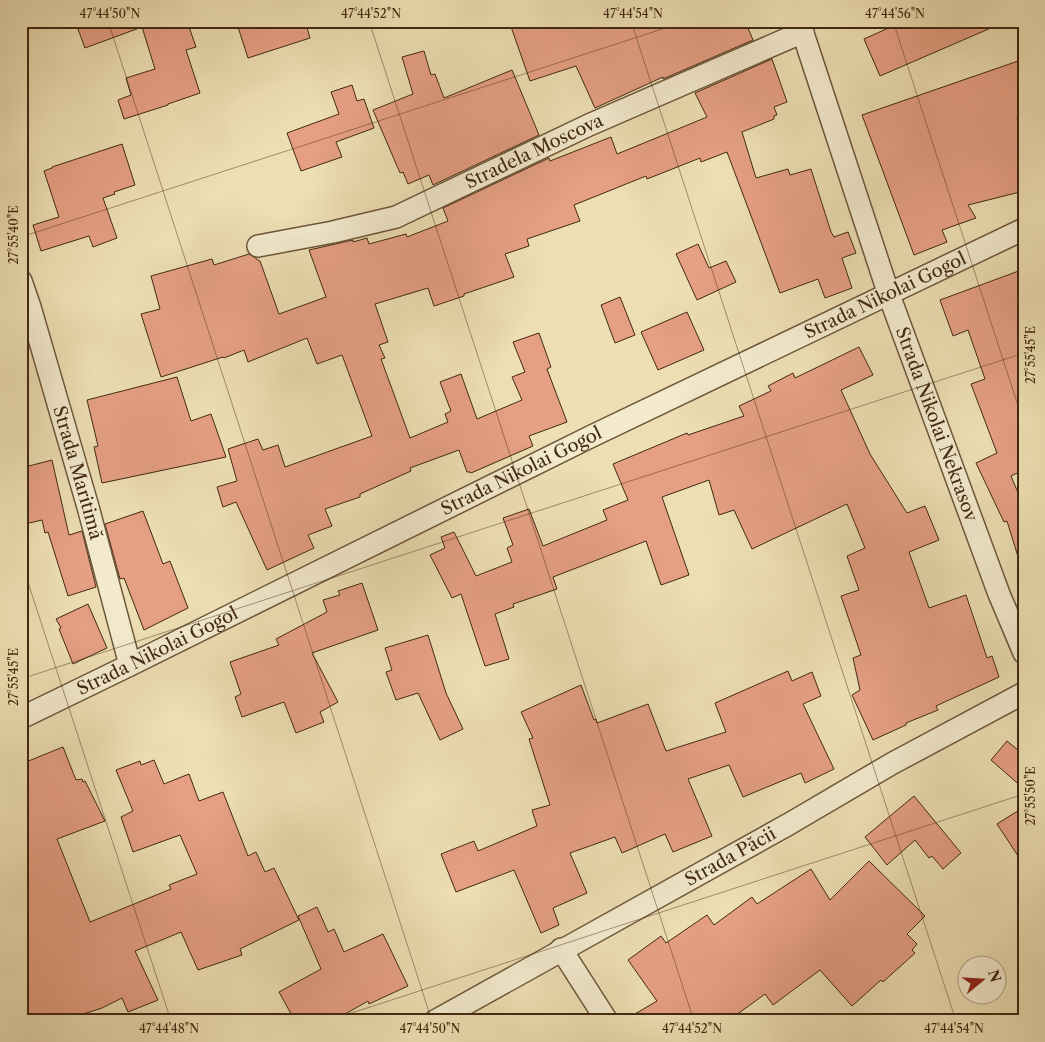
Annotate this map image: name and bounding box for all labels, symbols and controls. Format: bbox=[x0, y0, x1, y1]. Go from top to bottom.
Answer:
text: 47°44'50"N bbox=[80, 6, 140, 21]
text: 47°44'52"N bbox=[341, 6, 401, 21]
text: 47°44'54"N bbox=[603, 6, 663, 21]
text: 47°44'56"N bbox=[865, 6, 925, 21]
street label: Stradela Moscova bbox=[462, 109, 607, 193]
text: 27°55'40"E bbox=[6, 205, 21, 265]
street label: Strada Nikolai Gogol bbox=[801, 247, 970, 344]
street label: Strada Nikolai Nekrasov bbox=[891, 324, 982, 525]
text: 27°55'45"E bbox=[1023, 326, 1038, 384]
street label: Strada Maritimă bbox=[48, 403, 107, 542]
street label: Strada Nikolai Gogol bbox=[437, 422, 605, 520]
street label: Strada Nikolai Gogol bbox=[73, 602, 242, 700]
text: 27°55'45"E bbox=[6, 648, 21, 706]
text: 27°55'50"E bbox=[1023, 766, 1038, 826]
street label: Strada Păcii bbox=[681, 822, 780, 891]
north arrow bbox=[958, 954, 1008, 1004]
text: N bbox=[984, 967, 1005, 985]
text: 47°44'48"N bbox=[139, 1021, 199, 1036]
text: 47°44'50"N bbox=[400, 1021, 460, 1036]
text: 47°44'52"N bbox=[662, 1021, 722, 1036]
text: 47°44'54"N bbox=[924, 1021, 984, 1036]

